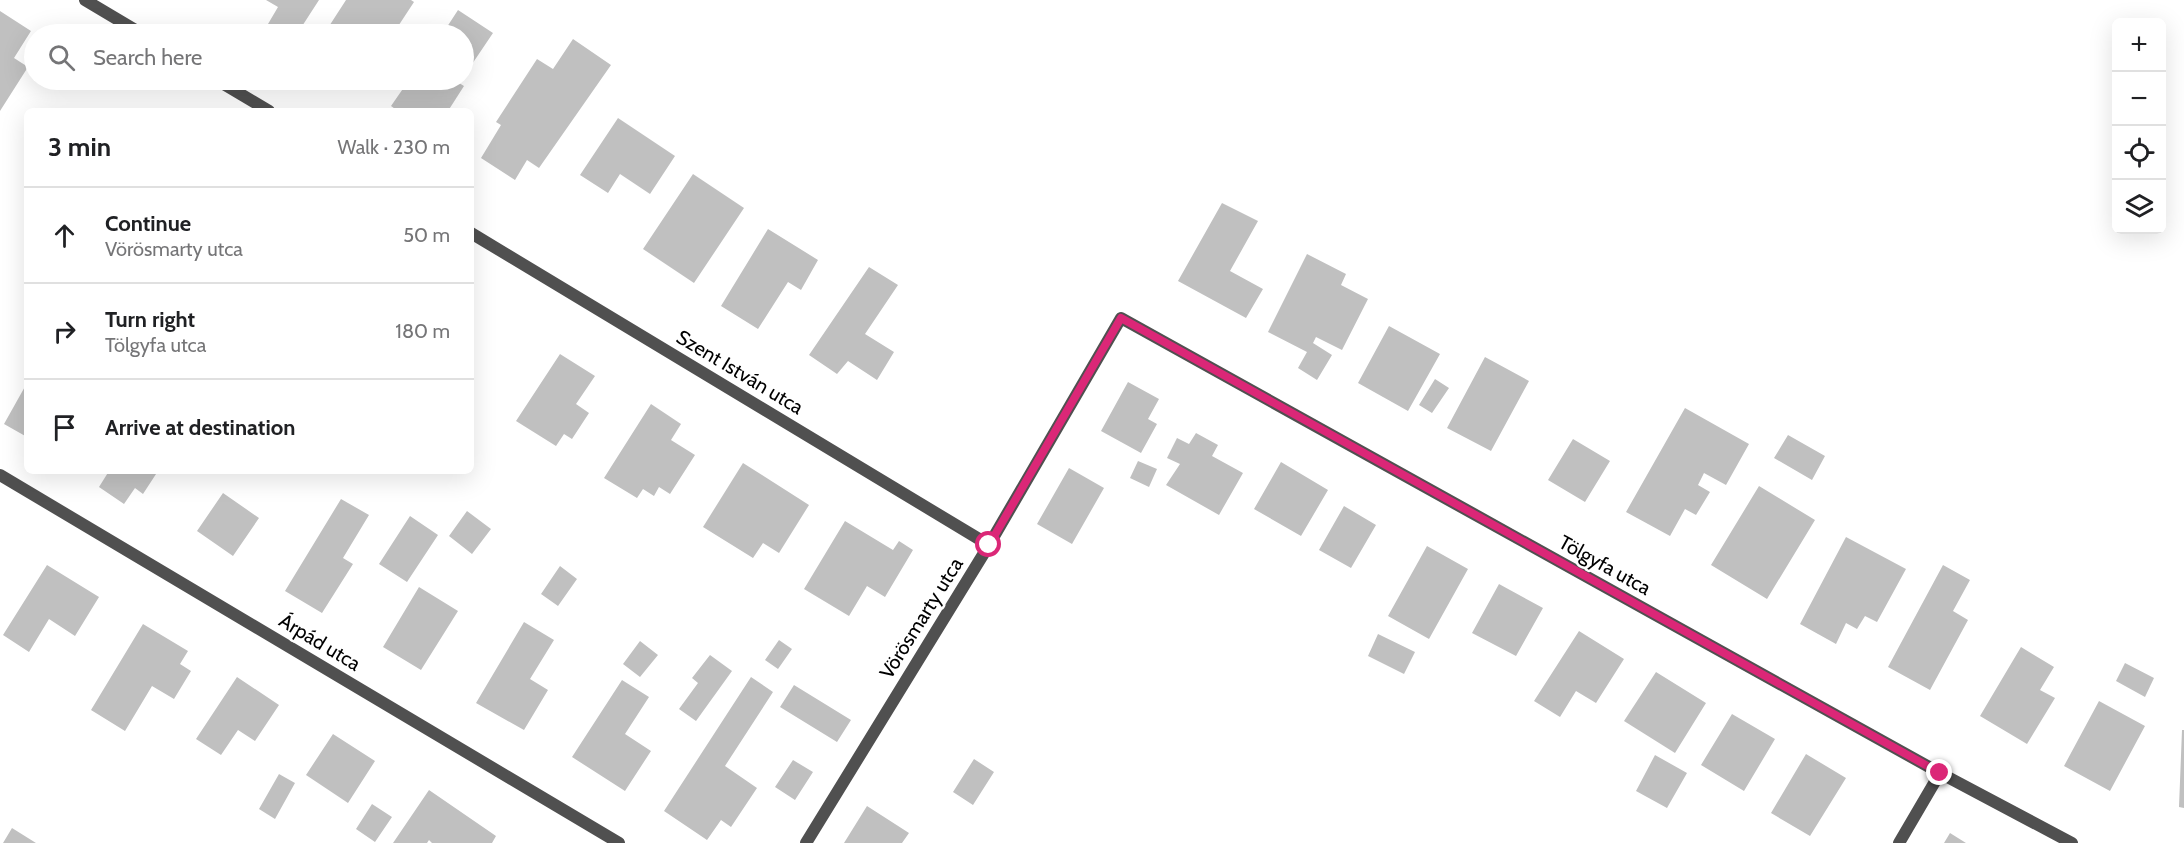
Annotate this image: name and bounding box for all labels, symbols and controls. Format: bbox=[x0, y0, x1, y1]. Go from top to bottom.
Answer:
map controls bbox=[2112, 18, 2166, 234]
button: + bbox=[2112, 18, 2166, 72]
search box bbox=[24, 24, 474, 90]
icon: search bbox=[45, 41, 78, 74]
text: Search here bbox=[93, 44, 202, 71]
button: − bbox=[2112, 72, 2166, 126]
button: locate bbox=[2112, 126, 2166, 180]
text: 3 min bbox=[48, 131, 111, 163]
text: Walk · 230 m bbox=[338, 135, 450, 159]
button: layers bbox=[2112, 180, 2166, 234]
text: Continue bbox=[105, 210, 191, 237]
icon: ahead bbox=[48, 219, 81, 252]
text: 50 m bbox=[403, 223, 450, 247]
text: Vörösmarty utca bbox=[105, 237, 243, 261]
text: Turn right bbox=[105, 306, 195, 333]
icon: right bbox=[48, 315, 81, 348]
text: 180 m bbox=[395, 319, 450, 343]
street label: Szent István utca bbox=[672, 325, 808, 420]
text: Tölgyfa utca bbox=[105, 333, 206, 357]
icon: arrive bbox=[48, 411, 81, 444]
text: Arrive at destination bbox=[105, 414, 295, 441]
street label: Tölgyfa utca bbox=[1555, 530, 1655, 600]
route start bbox=[975, 531, 1001, 557]
street label: Vörösmarty utca bbox=[874, 553, 968, 683]
street label: Árpád utca bbox=[275, 608, 365, 676]
route end bbox=[1926, 759, 1952, 785]

